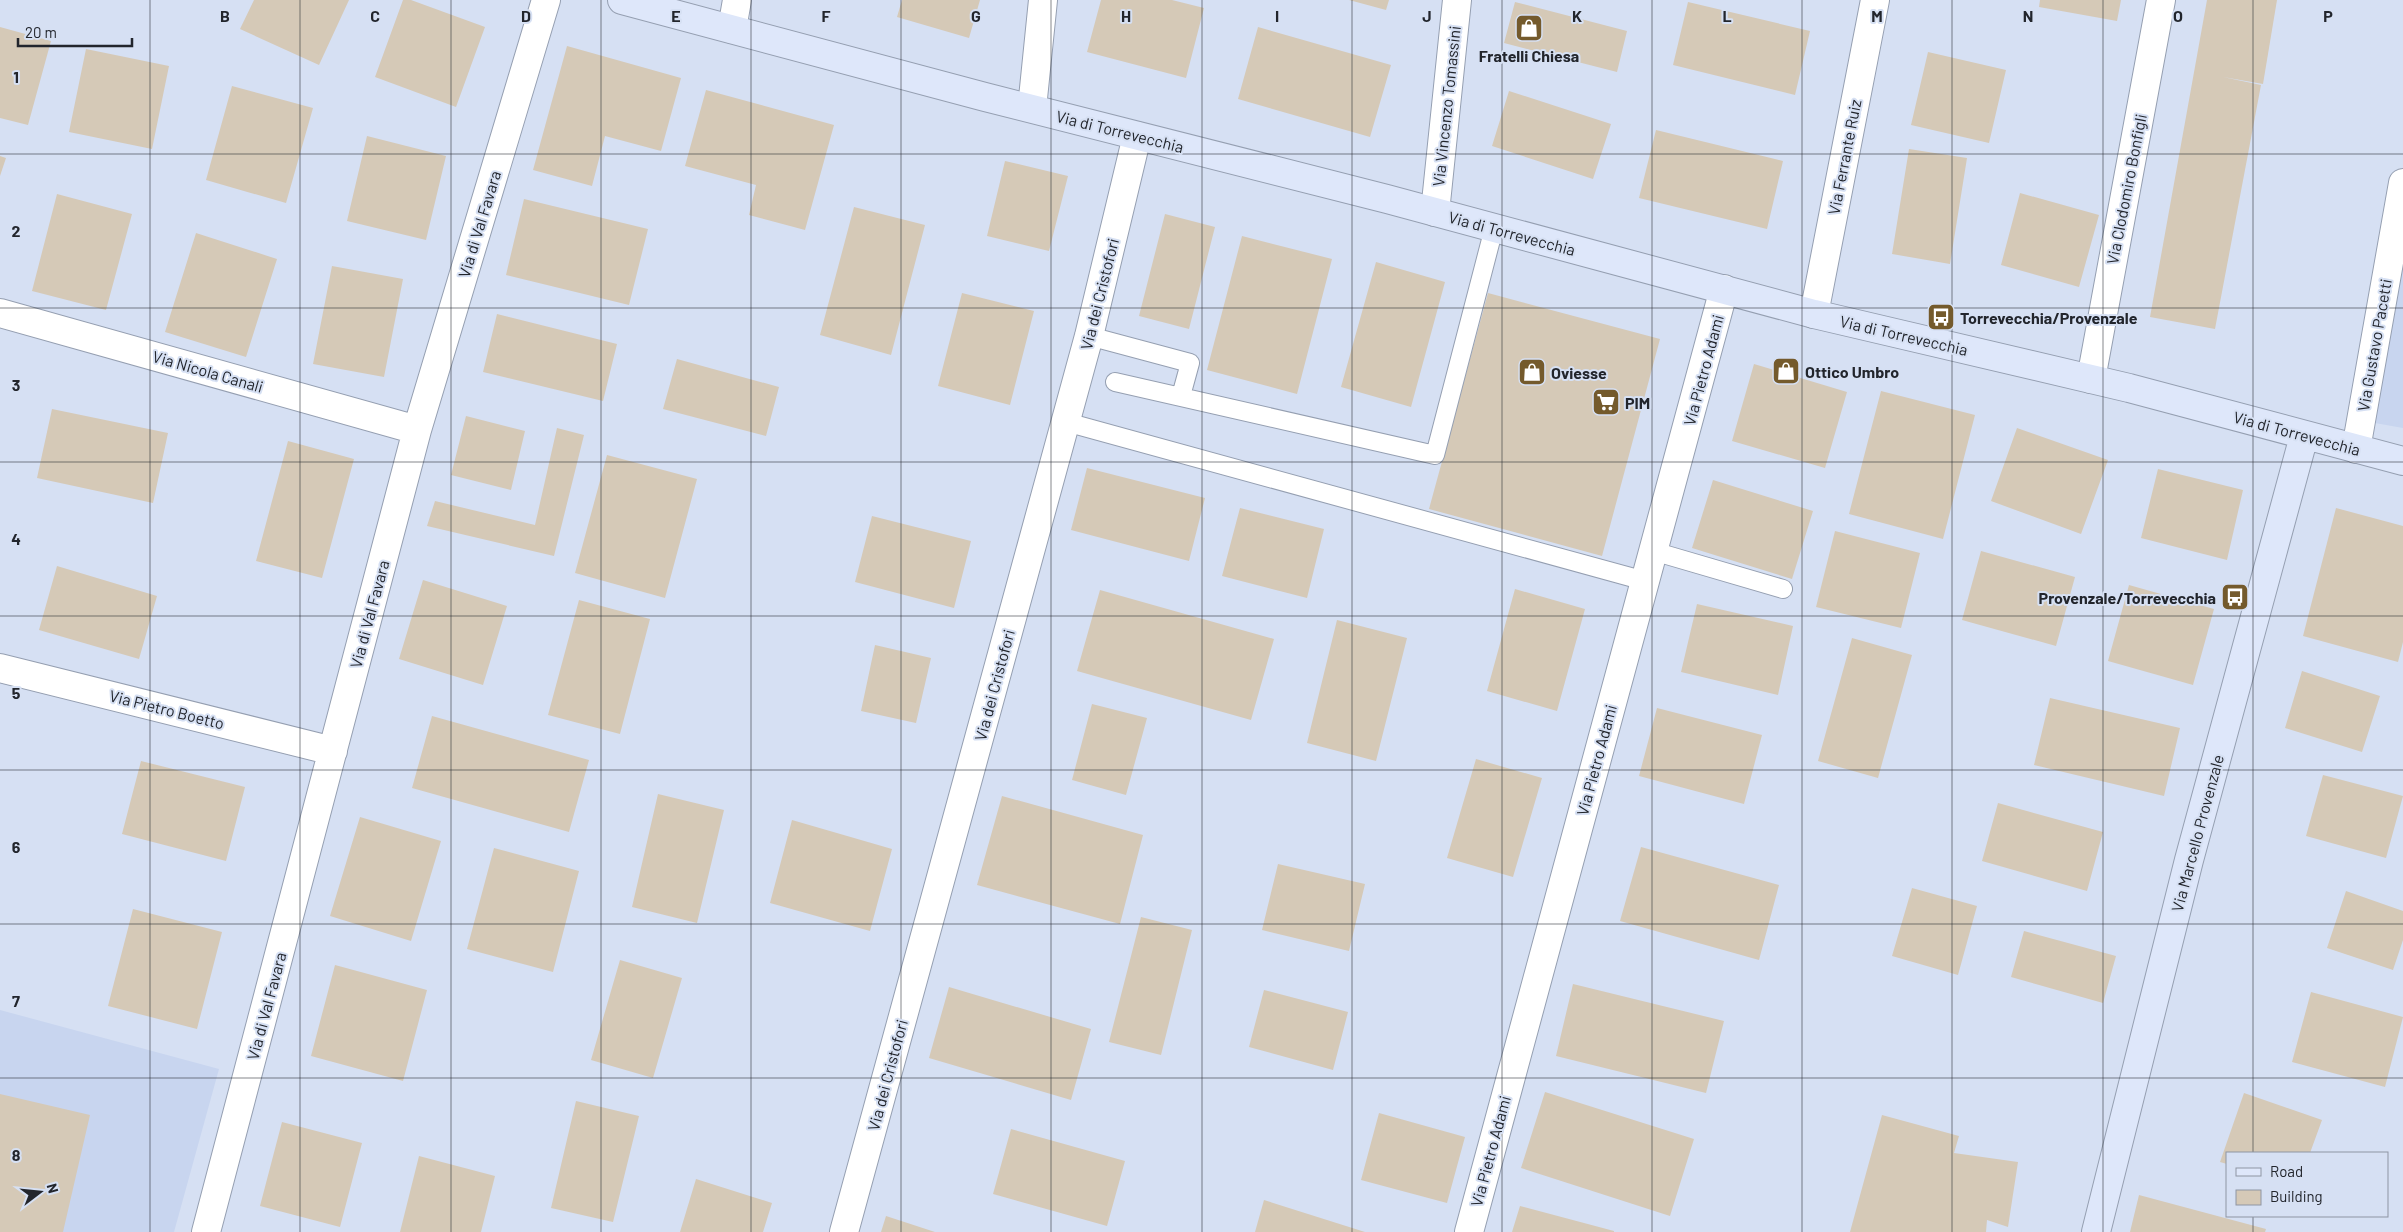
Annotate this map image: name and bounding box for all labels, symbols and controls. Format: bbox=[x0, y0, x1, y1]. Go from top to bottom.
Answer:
text: B bbox=[220, 6, 230, 25]
text: C bbox=[370, 6, 380, 25]
text: D bbox=[521, 6, 531, 25]
text: E bbox=[671, 6, 681, 25]
text: F bbox=[822, 6, 831, 25]
text: G bbox=[971, 6, 981, 25]
text: H bbox=[1121, 6, 1131, 25]
text: I bbox=[1275, 6, 1279, 25]
text: J bbox=[1422, 6, 1432, 25]
text: K bbox=[1572, 6, 1582, 25]
text: L bbox=[1722, 6, 1732, 25]
text: M bbox=[1871, 6, 1883, 25]
text: N bbox=[2023, 6, 2033, 25]
text: O bbox=[2173, 6, 2183, 25]
text: P bbox=[2323, 6, 2333, 25]
shop icon: Fratelli Chiesa bbox=[1514, 13, 1544, 43]
scale bar bbox=[18, 15, 131, 47]
text: 20 m bbox=[25, 23, 57, 41]
street label: Via Vincenzo Tomassini bbox=[1428, 25, 1464, 187]
place label: Fratelli Chiesa bbox=[1479, 46, 1579, 65]
text: 1 bbox=[13, 67, 19, 86]
street label: Via Ferrante Ruiz bbox=[1823, 98, 1865, 216]
street label: Via di Torrevecchia bbox=[1054, 106, 1186, 156]
street label: Via Clodomiro Bonfigli bbox=[2102, 112, 2150, 266]
street label: Via di Val Favara bbox=[454, 168, 504, 280]
street label: Via di Torrevecchia bbox=[1446, 207, 1578, 259]
text: 2 bbox=[12, 221, 21, 240]
street label: Via dei Cristofori bbox=[1076, 236, 1122, 352]
street label: Via Gustavo Pacetti bbox=[2353, 277, 2395, 413]
bus stop icon: Torrevecchia/Provenzale bbox=[1926, 302, 1956, 332]
place label: Torrevecchia/Provenzale bbox=[1960, 308, 2138, 327]
street label: Via di Torrevecchia bbox=[1838, 311, 1970, 359]
street label: Via Pietro Adami bbox=[1679, 312, 1727, 428]
street label: Via Nicola Canali bbox=[151, 346, 265, 396]
shop icon: Ottico Umbro bbox=[1771, 356, 1801, 386]
shop icon: Oviesse bbox=[1517, 357, 1547, 387]
place label: Ottico Umbro bbox=[1805, 362, 1899, 381]
place label: Oviesse bbox=[1551, 363, 1607, 382]
text: 3 bbox=[12, 375, 20, 394]
supermarket icon: PIM bbox=[1591, 387, 1621, 417]
place label: PIM bbox=[1625, 393, 1650, 412]
street label: Via di Torrevecchia bbox=[2231, 407, 2363, 459]
text: 4 bbox=[11, 529, 21, 548]
street label: Via di Val Favara bbox=[345, 558, 393, 670]
bus stop icon: Provenzale/Torrevecchia bbox=[2220, 582, 2250, 612]
place label: Provenzale/Torrevecchia bbox=[2039, 588, 2216, 607]
street label: Via dei Cristofori bbox=[970, 627, 1018, 743]
text: 5 bbox=[12, 683, 21, 702]
street label: Via Pietro Boetto bbox=[108, 686, 226, 732]
street label: Via Pietro Adami bbox=[1572, 702, 1620, 818]
street label: Via Marcello Provenzale bbox=[2167, 752, 2227, 914]
text: 6 bbox=[12, 837, 21, 856]
street label: Via di Val Favara bbox=[242, 950, 290, 1062]
text: 7 bbox=[12, 991, 20, 1010]
street label: Via dei Cristofori bbox=[863, 1017, 911, 1133]
street label: Via Pietro Adami bbox=[1466, 1093, 1514, 1209]
text: 8 bbox=[12, 1145, 21, 1164]
legend bbox=[2226, 1152, 2388, 1217]
text: Road bbox=[2270, 1162, 2303, 1180]
north arrow bbox=[15, 1167, 65, 1217]
text: N bbox=[44, 1181, 62, 1195]
text: Building bbox=[2270, 1187, 2323, 1205]

